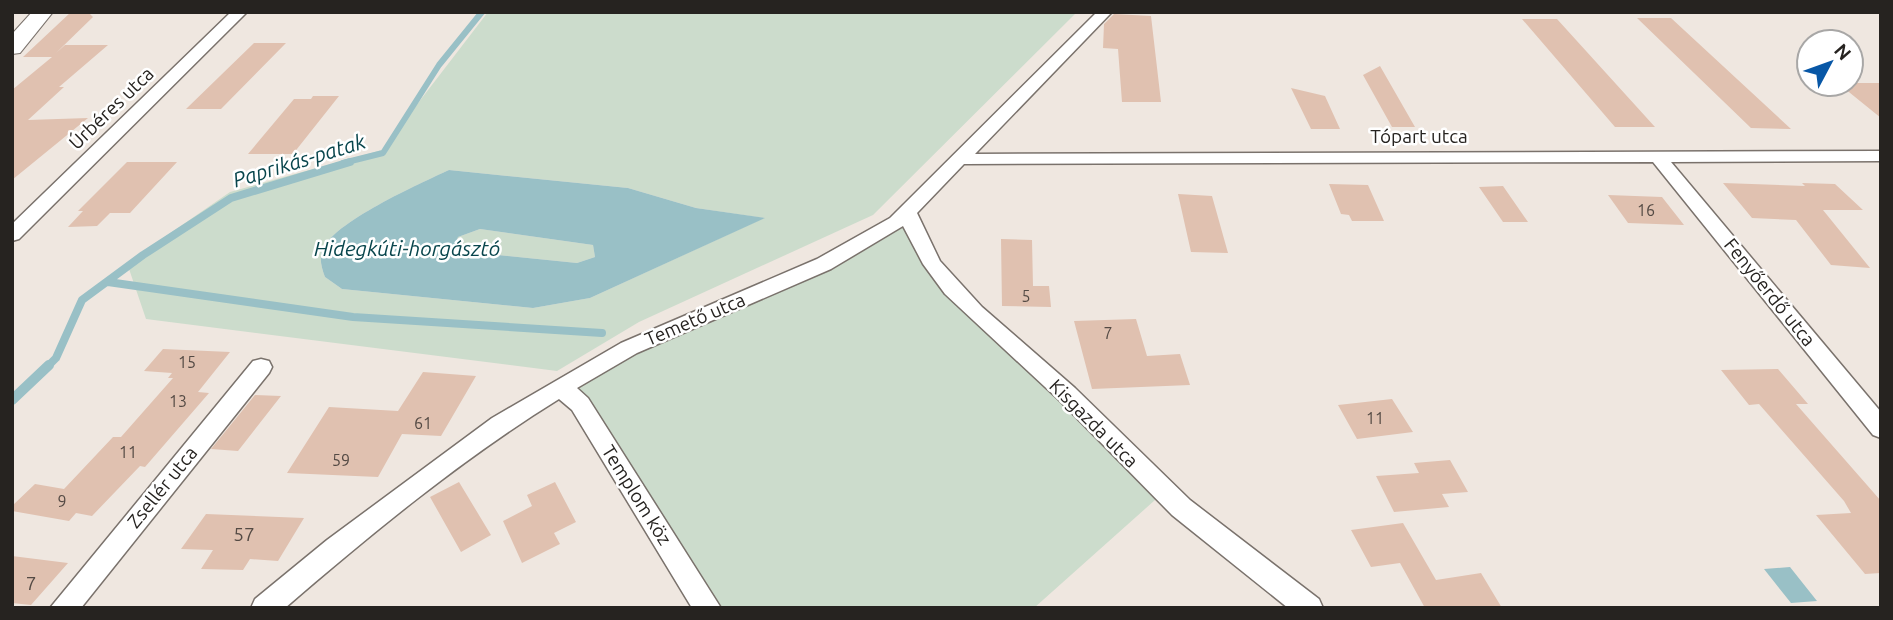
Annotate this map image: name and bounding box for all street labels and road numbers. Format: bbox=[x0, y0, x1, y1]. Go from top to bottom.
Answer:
street label: Úrbéres utca bbox=[64, 62, 158, 154]
street label: Tópart utca bbox=[1370, 125, 1468, 147]
street label: Fenyőerdő utca bbox=[1720, 234, 1820, 350]
street label: Temető utca bbox=[642, 288, 748, 350]
street label: Kisgazda utca bbox=[1045, 374, 1143, 472]
street label: Templom köz bbox=[598, 441, 677, 549]
street label: Zsellér utca bbox=[123, 442, 201, 532]

